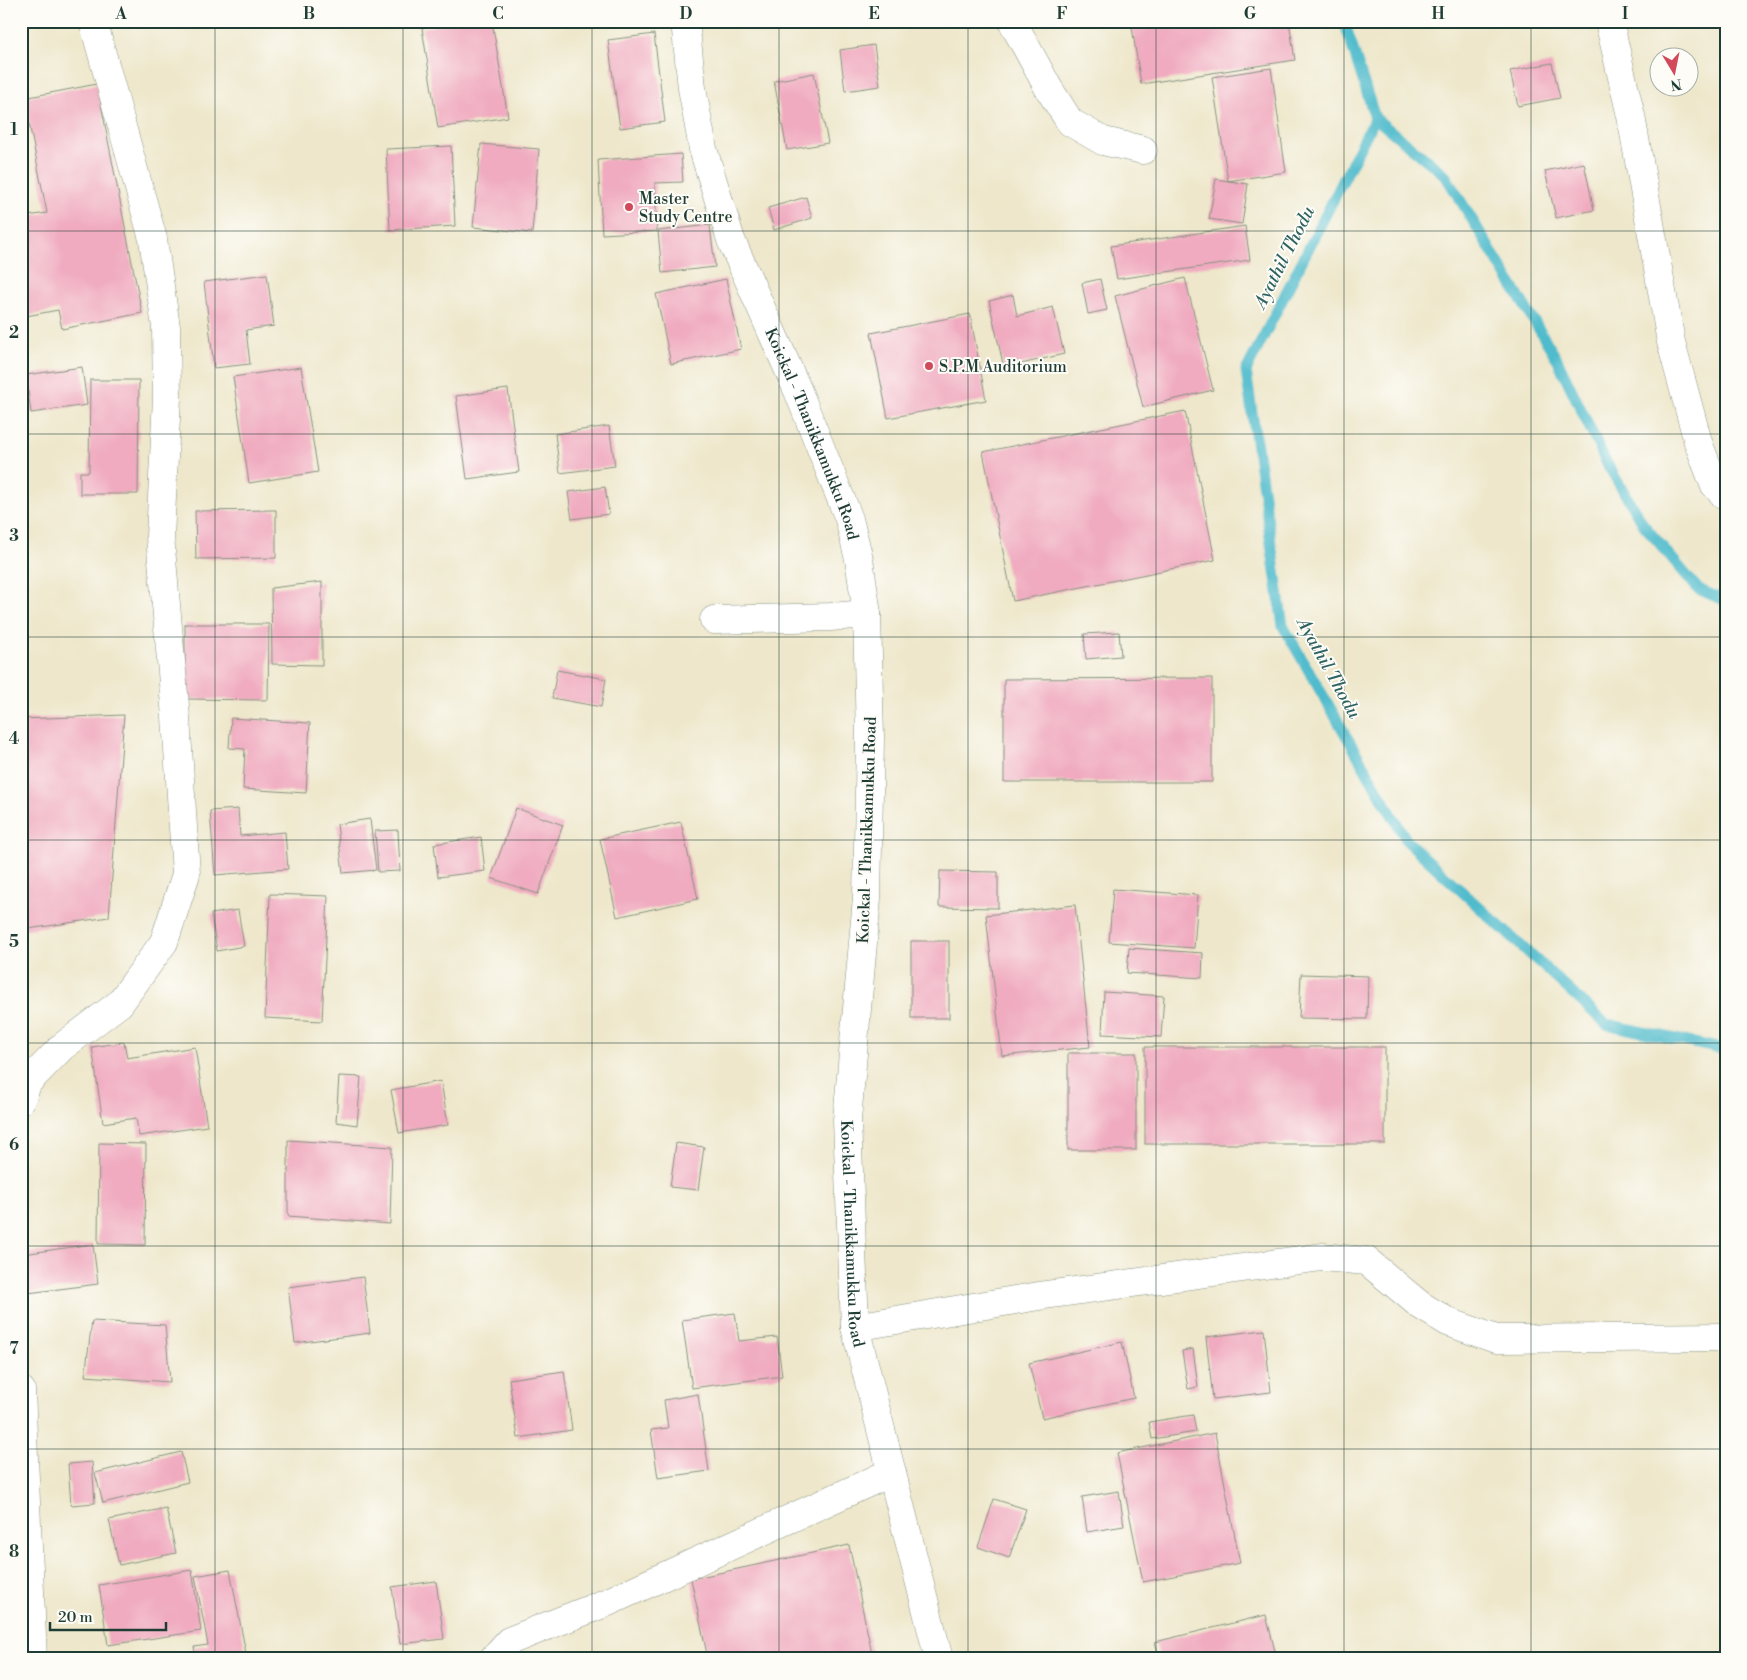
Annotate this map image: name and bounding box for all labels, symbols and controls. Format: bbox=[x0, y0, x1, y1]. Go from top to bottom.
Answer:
text: A bbox=[114, 4, 127, 24]
text: B bbox=[303, 4, 315, 24]
text: C bbox=[492, 4, 504, 24]
text: D bbox=[680, 4, 693, 24]
text: E bbox=[868, 4, 880, 24]
text: F bbox=[1056, 4, 1068, 24]
text: G bbox=[1244, 4, 1257, 24]
text: H bbox=[1431, 4, 1445, 24]
text: I bbox=[1622, 4, 1628, 24]
north arrow bbox=[1650, 48, 1700, 98]
text: N bbox=[1669, 74, 1683, 94]
text: 1 bbox=[10, 120, 18, 140]
place label: Master Study Centre bbox=[639, 189, 732, 227]
marker: Master Study Centre bbox=[623, 201, 635, 213]
water label: Ayathil Thodu bbox=[1248, 202, 1320, 314]
text: 2 bbox=[9, 323, 19, 343]
street label: Koickal - Thanikkamukku Road bbox=[760, 325, 863, 542]
place label: S.P.M Auditorium bbox=[939, 357, 1067, 377]
marker: S.P.M Auditorium bbox=[923, 360, 935, 372]
text: 3 bbox=[9, 526, 19, 546]
water label: Ayathil Thodu bbox=[1290, 612, 1366, 723]
street label: Koickal - Thanikkamukku Road bbox=[853, 716, 881, 944]
text: 4 bbox=[9, 729, 20, 749]
text: 5 bbox=[9, 932, 19, 952]
street label: Koickal - Thanikkamukku Road bbox=[836, 1120, 869, 1349]
text: 6 bbox=[9, 1135, 19, 1155]
text: 7 bbox=[9, 1339, 19, 1359]
text: 8 bbox=[9, 1542, 19, 1562]
scale bar bbox=[50, 1600, 166, 1632]
text: 20 m bbox=[58, 1608, 93, 1627]

